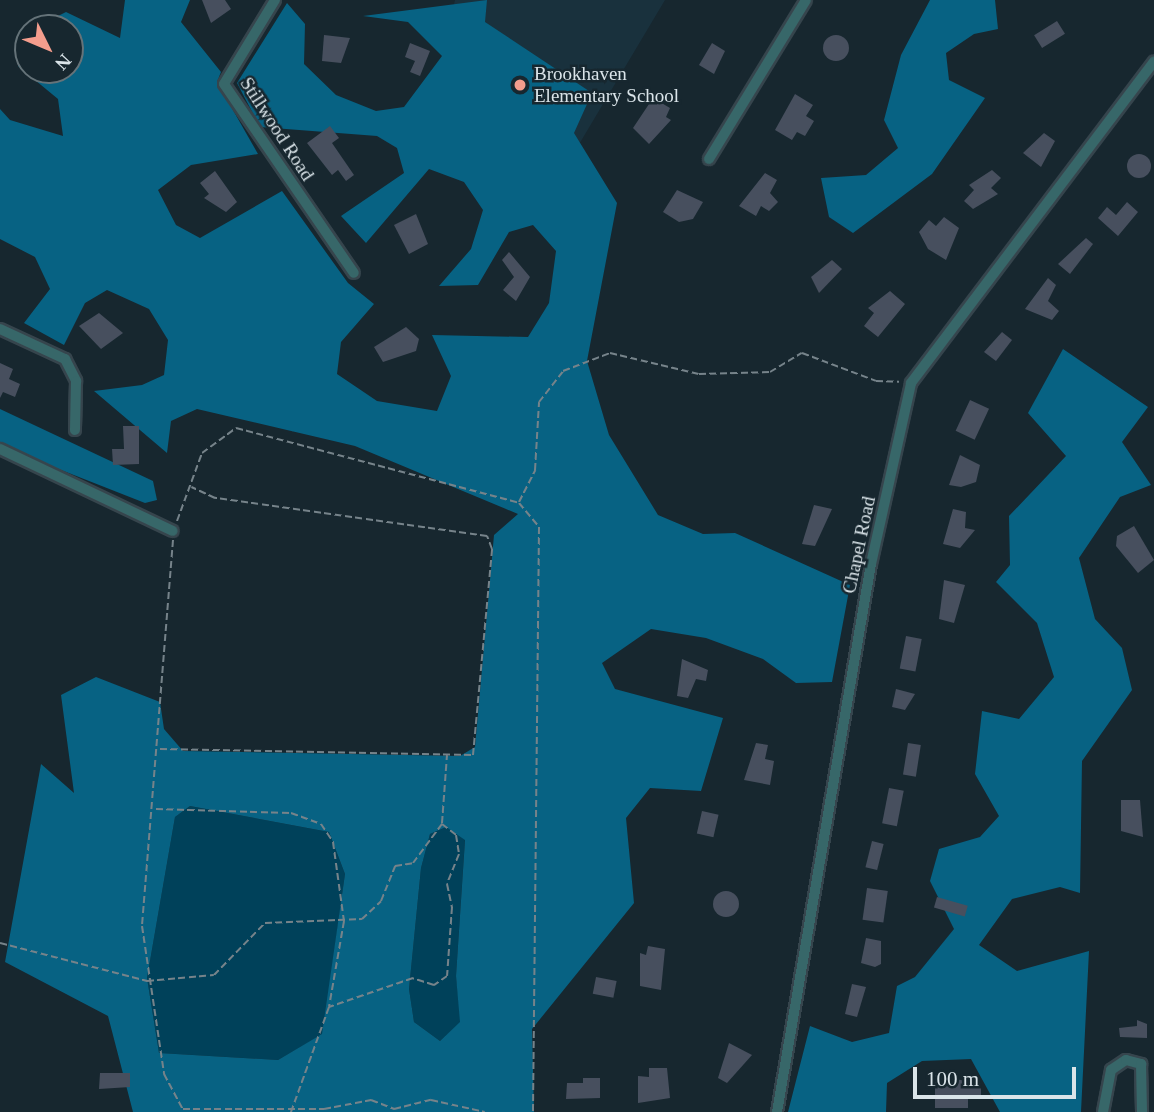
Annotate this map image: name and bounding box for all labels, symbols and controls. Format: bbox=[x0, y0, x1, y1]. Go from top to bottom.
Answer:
north arrow bbox=[14, 14, 84, 84]
text: N bbox=[51, 50, 76, 74]
place label: Brookhaven Elementary School bbox=[534, 63, 679, 107]
street label: Stillwood Road bbox=[235, 73, 319, 185]
marker: Brookhaven Elementary School bbox=[512, 77, 528, 93]
street label: Chapel Road bbox=[838, 494, 880, 596]
scale bar bbox=[916, 1052, 1079, 1096]
text: 100 m bbox=[926, 1067, 979, 1091]

